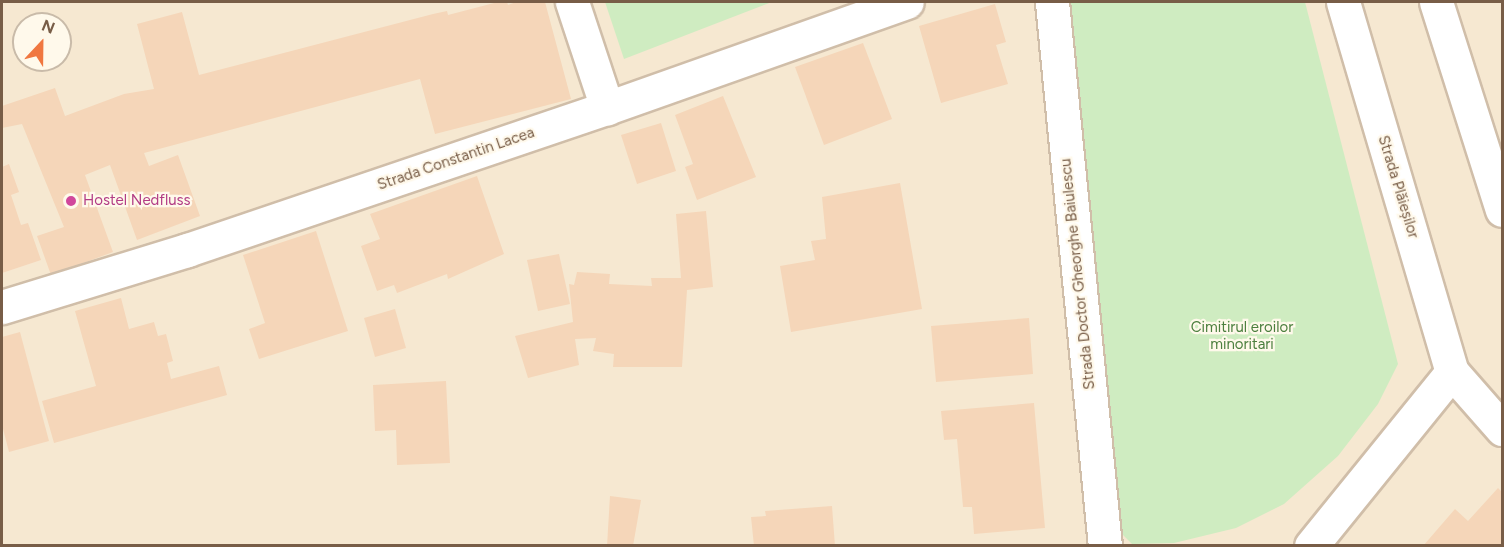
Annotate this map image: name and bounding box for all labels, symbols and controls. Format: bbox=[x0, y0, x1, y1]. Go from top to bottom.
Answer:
north arrow bbox=[12, 12, 72, 72]
text: N bbox=[39, 16, 57, 38]
street label: Strada Constantin Lacea bbox=[375, 124, 537, 194]
street label: Strada Plăieșilor bbox=[1374, 133, 1422, 241]
street label: Strada Doctor Gheorghe Baiulescu bbox=[1057, 157, 1099, 391]
place label: Hostel Nedfluss bbox=[83, 192, 191, 210]
marker: Hostel Nedfluss bbox=[64, 194, 78, 208]
park label: Cimitirul eroilor minoritari bbox=[1191, 318, 1293, 353]

